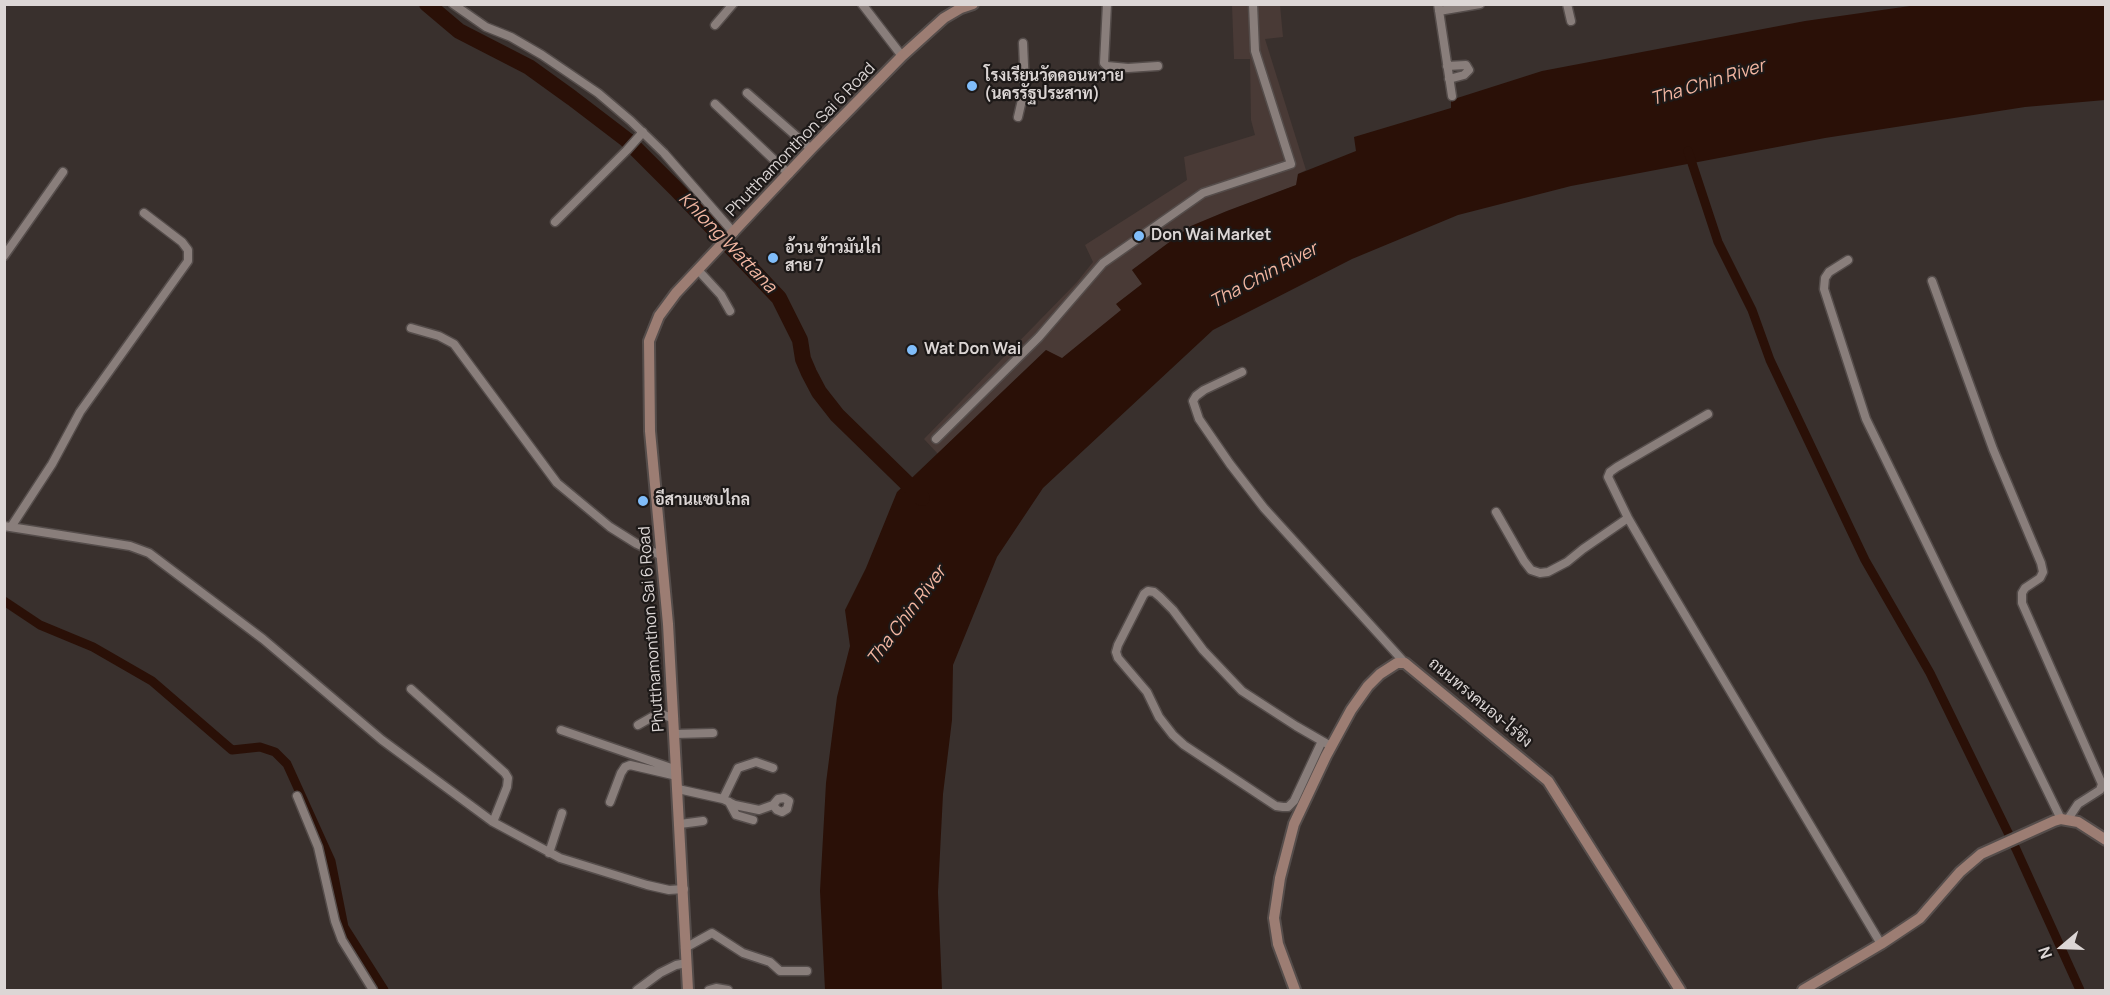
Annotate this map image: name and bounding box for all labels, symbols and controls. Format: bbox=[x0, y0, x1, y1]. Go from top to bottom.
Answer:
water label: Tha Chin River bbox=[1648, 55, 1768, 111]
street label: Phutthamonthon Sai 6 Road bbox=[722, 59, 880, 221]
place label: โรงเรียนวัดดอนหวาย (นครรัฐประสาท) bbox=[984, 67, 1124, 105]
marker: โรงเรียนวัดดอนหวาย (นครรัฐประสาท) bbox=[965, 79, 979, 93]
water label: Khlong Wattana bbox=[674, 188, 780, 298]
place label: Don Wai Market bbox=[1151, 226, 1271, 246]
marker: Don Wai Market bbox=[1132, 229, 1146, 243]
place label: อ้วน ข้าวมันไก่ สาย 7 bbox=[785, 239, 881, 277]
water label: Tha Chin River bbox=[1207, 239, 1321, 313]
marker: อ้วน ข้าวมันไก่ สาย 7 bbox=[766, 251, 780, 265]
place label: Wat Don Wai bbox=[924, 340, 1021, 360]
marker: Wat Don Wai bbox=[905, 343, 919, 357]
place label: อีสานแซบไกล bbox=[655, 491, 750, 511]
marker: อีสานแซบไกล bbox=[636, 494, 650, 508]
street label: Phutthamonthon Sai 6 Road bbox=[635, 525, 669, 733]
water label: Tha Chin River bbox=[863, 562, 951, 670]
street label: ถนนทรงคนอง-ไร่ขิง bbox=[1424, 654, 1536, 752]
north arrow bbox=[2032, 917, 2092, 977]
text: N bbox=[2033, 944, 2057, 962]

